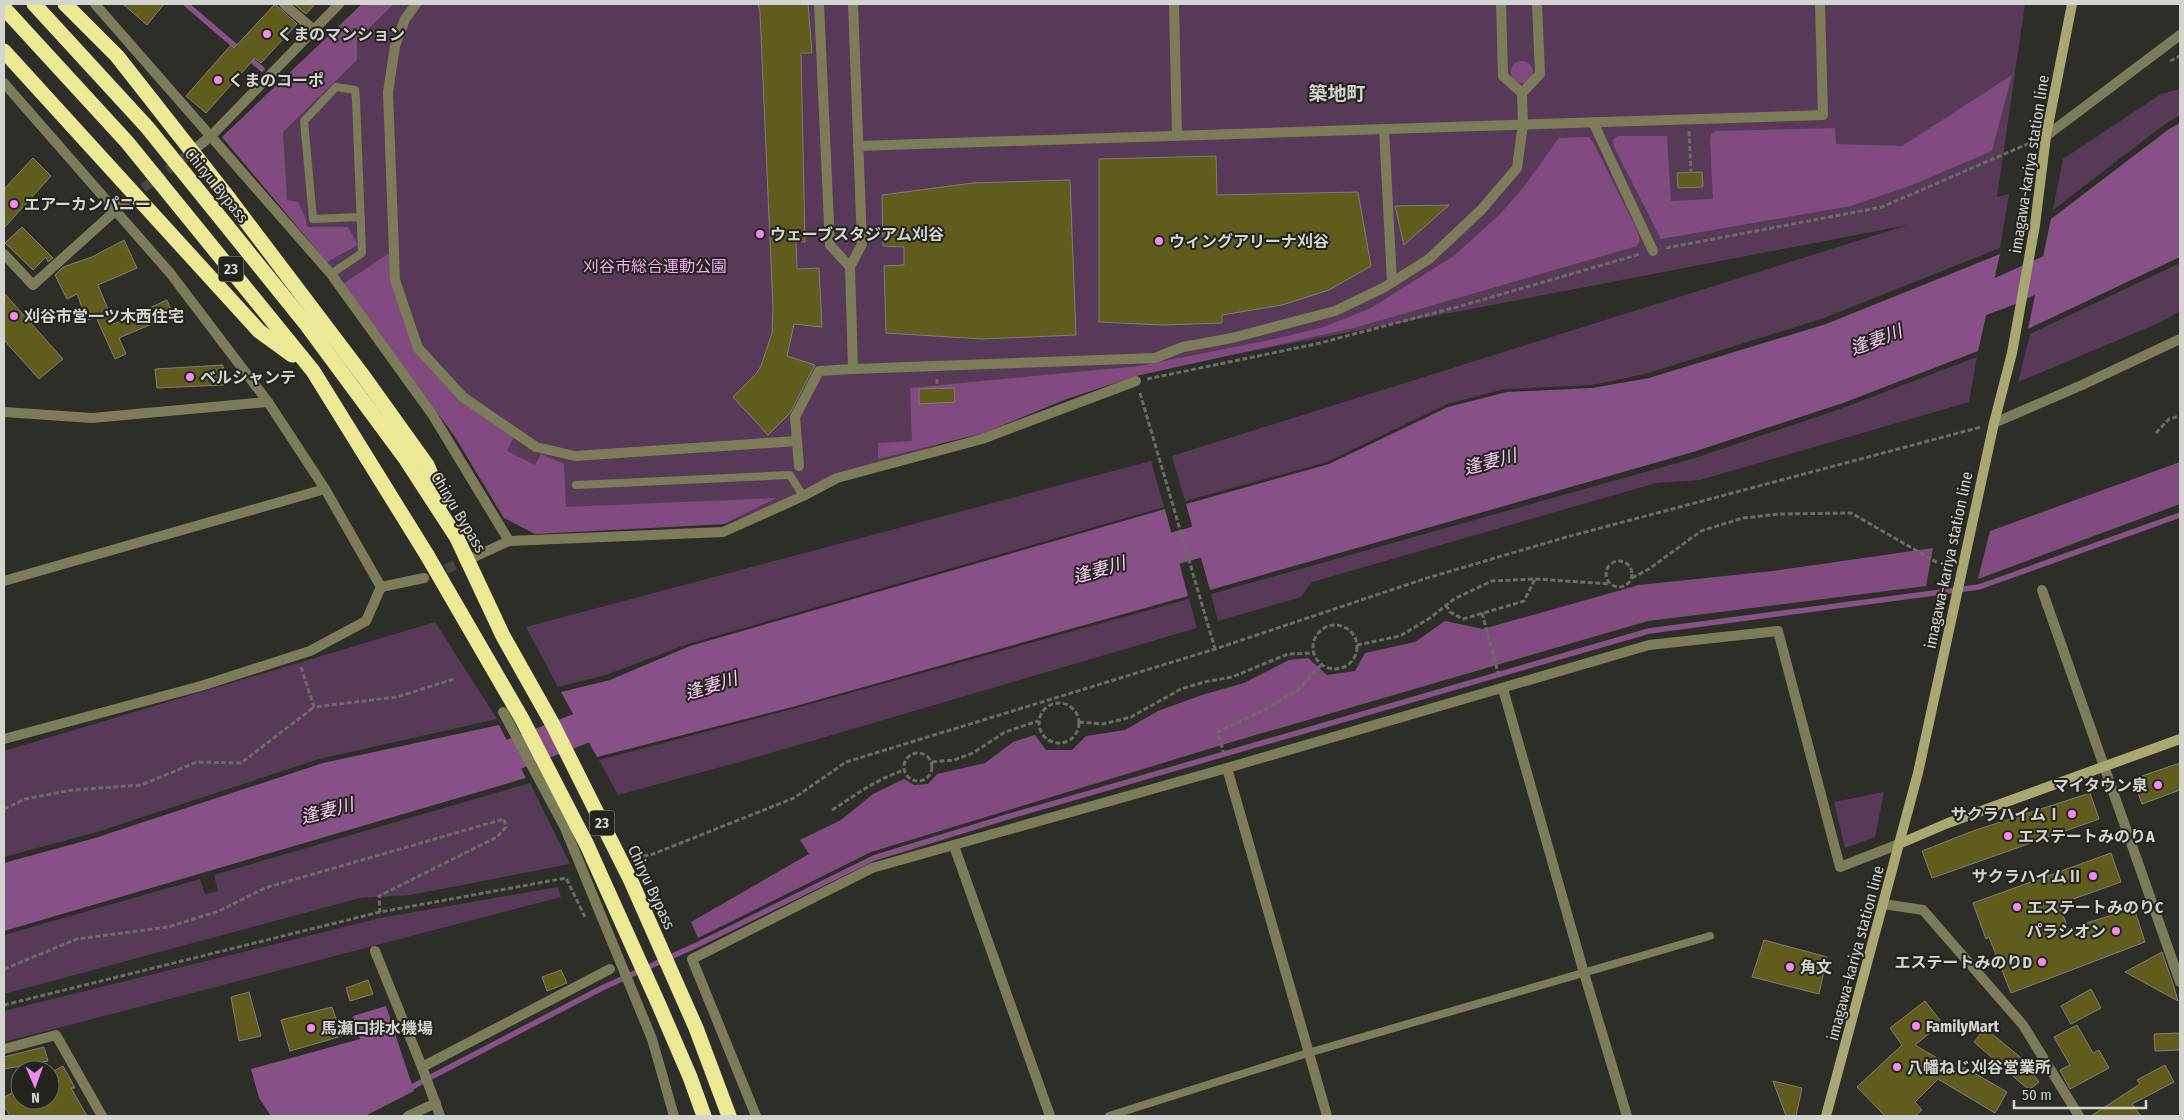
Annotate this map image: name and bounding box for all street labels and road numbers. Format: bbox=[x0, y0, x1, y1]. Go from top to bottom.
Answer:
street label: imagawa-kariya station line bbox=[2006, 73, 2053, 255]
street label: Chiryu Bypass bbox=[181, 144, 253, 227]
road number: 23 bbox=[218, 256, 244, 282]
street label: Chiryu Bypass bbox=[427, 468, 490, 556]
street label: imagawa-kariya station line bbox=[1920, 470, 1977, 650]
road number: 23 bbox=[590, 810, 614, 836]
street label: Chiryu Bypass bbox=[624, 842, 679, 933]
street label: imagawa-kariya station line bbox=[1823, 864, 1888, 1043]

